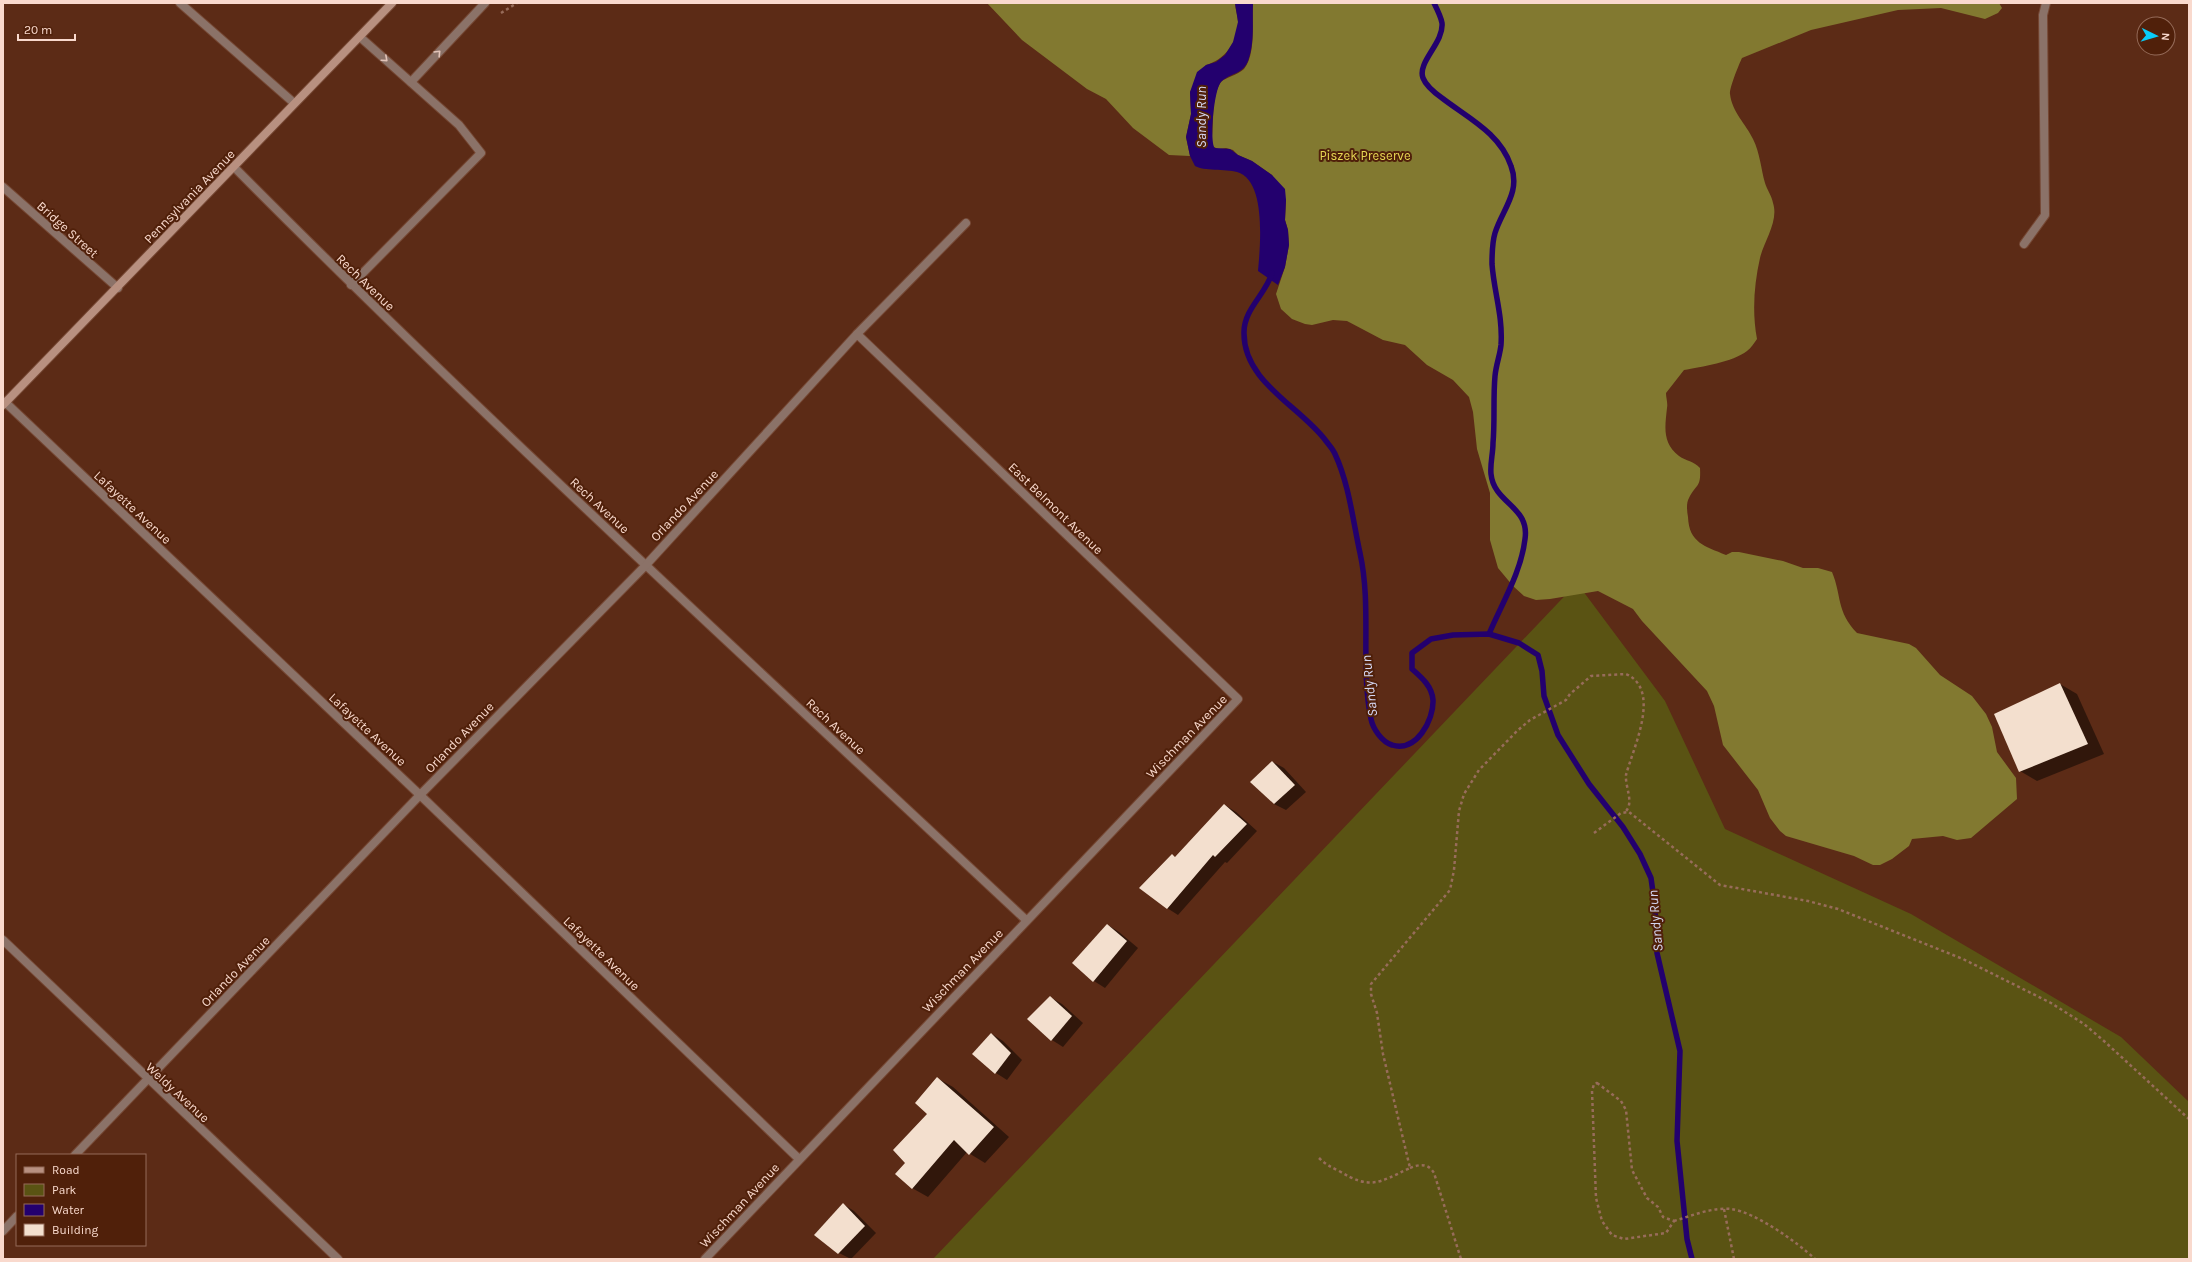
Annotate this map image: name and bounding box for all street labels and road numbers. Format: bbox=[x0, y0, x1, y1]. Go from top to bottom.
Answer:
street label: Pennsylvania Avenue bbox=[141, 146, 238, 246]
street label: Bridge Street bbox=[34, 198, 101, 261]
street label: Rech Avenue bbox=[333, 251, 398, 314]
street label: East Belmont Avenue bbox=[1005, 459, 1106, 558]
street label: Orlando Avenue bbox=[647, 466, 722, 544]
street label: Lafayette Avenue bbox=[91, 468, 175, 547]
street label: Rech Avenue bbox=[567, 474, 632, 537]
street label: Lafayette Avenue bbox=[326, 690, 410, 769]
street label: Wischman Avenue bbox=[1143, 691, 1230, 781]
street label: Rech Avenue bbox=[803, 695, 868, 758]
street label: Orlando Avenue bbox=[422, 699, 497, 776]
street label: Lafayette Avenue bbox=[561, 913, 643, 994]
street label: Wischman Avenue bbox=[919, 925, 1006, 1015]
street label: Orlando Avenue bbox=[198, 933, 273, 1010]
street label: Weldy Avenue bbox=[143, 1059, 213, 1126]
street label: Wischman Avenue bbox=[696, 1160, 783, 1251]

